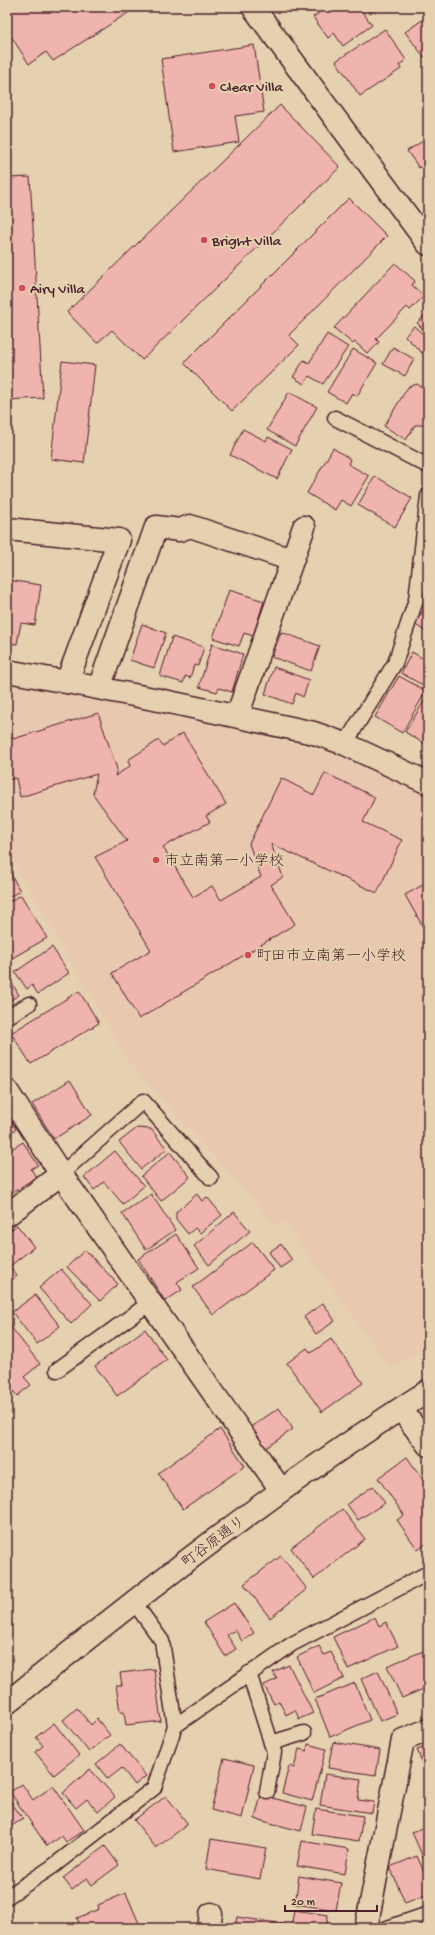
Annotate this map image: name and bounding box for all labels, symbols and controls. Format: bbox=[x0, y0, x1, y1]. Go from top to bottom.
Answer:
place label: Clear Villa bbox=[220, 79, 284, 97]
marker: Clear Villa bbox=[207, 81, 217, 91]
place label: Bright Villa bbox=[211, 233, 282, 251]
marker: Bright Villa bbox=[199, 235, 209, 245]
place label: Airy Villa bbox=[30, 281, 86, 299]
marker: Airy Villa bbox=[17, 283, 27, 293]
place label: 市立南第一小学校 bbox=[164, 852, 284, 871]
marker: 市立南第一小学校 bbox=[151, 855, 161, 865]
place label: 町田市立南第一小学校 bbox=[256, 947, 406, 966]
marker: 町田市立南第一小学校 bbox=[243, 950, 253, 960]
street label: 町谷原通り bbox=[179, 1513, 250, 1572]
scale bar bbox=[285, 1887, 377, 1913]
text: 20 m bbox=[291, 1896, 316, 1910]

